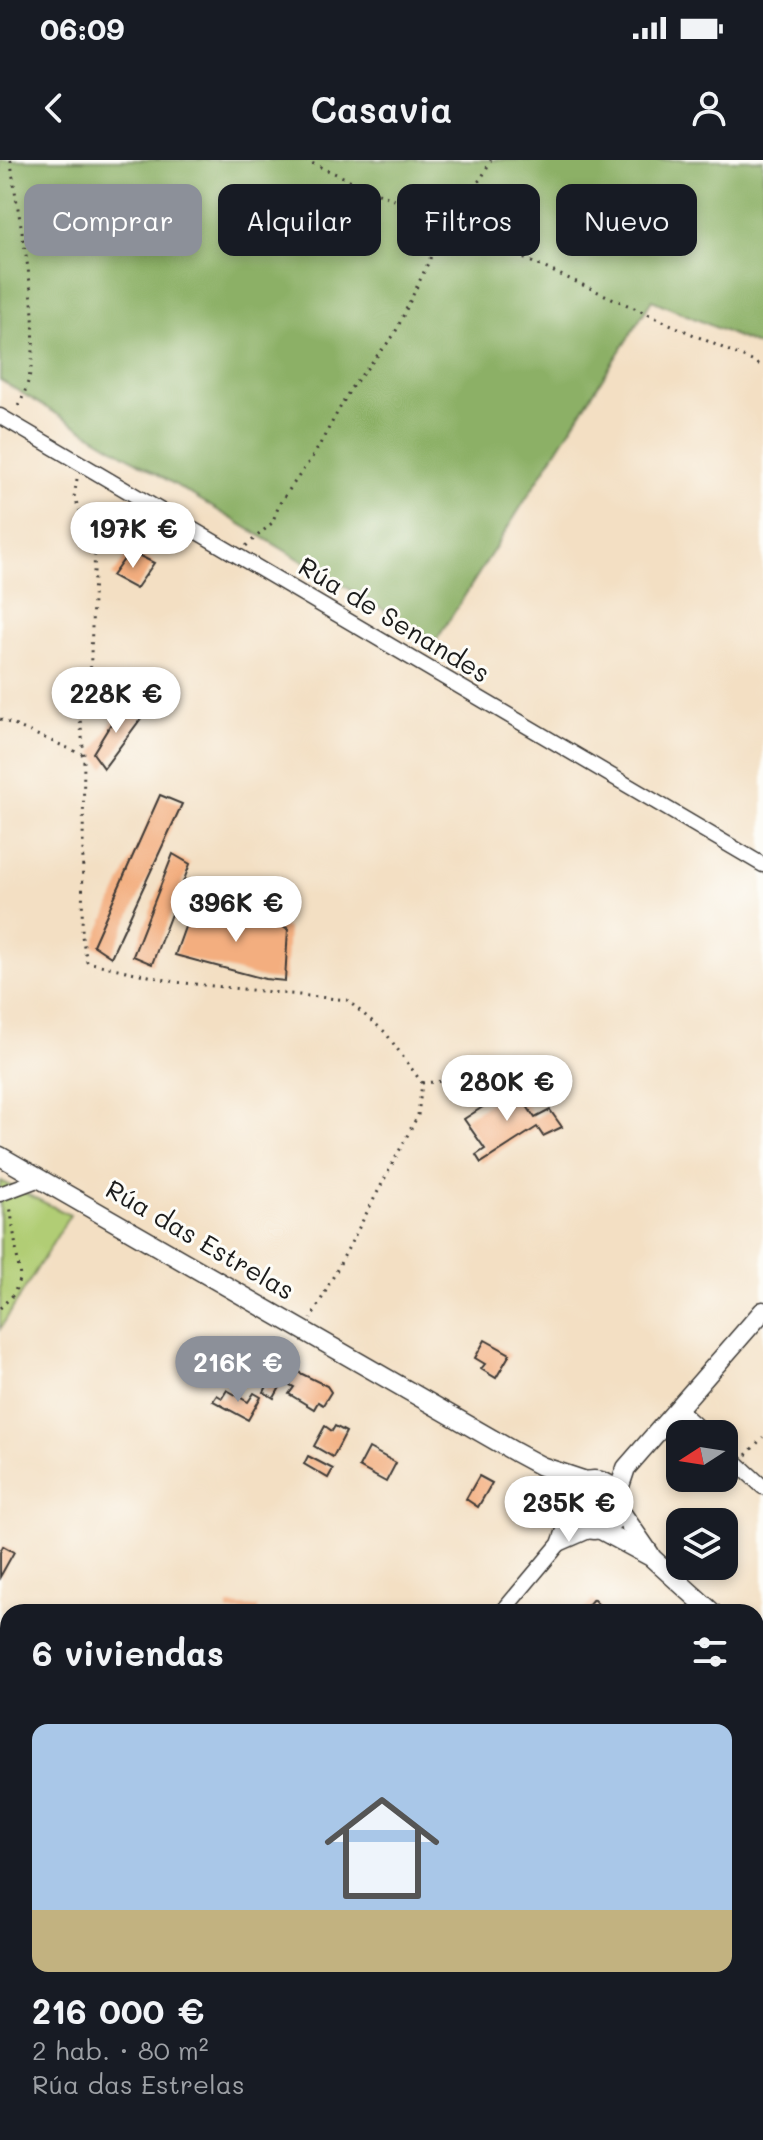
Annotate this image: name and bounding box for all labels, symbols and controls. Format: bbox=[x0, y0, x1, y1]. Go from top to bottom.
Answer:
text: 06:09 bbox=[40, 8, 124, 48]
text: Casavia bbox=[310, 85, 453, 132]
icon: back bbox=[32, 86, 76, 130]
icon: person bbox=[687, 86, 731, 130]
chip: Comprar bbox=[24, 184, 202, 256]
chip: Alquilar bbox=[218, 184, 381, 256]
chip: Filtros bbox=[397, 184, 540, 256]
chip: Nuevo bbox=[556, 184, 697, 256]
pin: 197K € bbox=[68, 502, 198, 570]
text: 197K € bbox=[88, 511, 178, 545]
street label: Rúa de Senandes bbox=[293, 549, 496, 690]
pin: 228K € bbox=[51, 667, 181, 735]
text: 228K € bbox=[70, 676, 162, 710]
pin: 396K € bbox=[171, 876, 301, 944]
text: 396K € bbox=[189, 885, 283, 919]
pin: 280K € bbox=[442, 1055, 572, 1123]
text: 280K € bbox=[460, 1064, 554, 1098]
street label: Rúa das Estrelas bbox=[100, 1171, 301, 1307]
pin: 216K € bbox=[173, 1336, 303, 1404]
text: 216K € bbox=[193, 1345, 283, 1379]
north arrow bbox=[666, 1420, 738, 1492]
map controls bbox=[666, 1420, 738, 1580]
pin: 235K € bbox=[504, 1476, 634, 1544]
text: 235K € bbox=[523, 1485, 615, 1519]
button: layers bbox=[666, 1508, 738, 1580]
text: 6 viviendas bbox=[32, 1630, 224, 1675]
icon: filters bbox=[688, 1630, 732, 1674]
icon: home bbox=[310, 1776, 454, 1920]
text: 216 000 € bbox=[32, 1988, 204, 2033]
text: 2 hab. · 80 m² bbox=[32, 2033, 209, 2067]
text: Rúa das Estrelas bbox=[32, 2067, 245, 2101]

